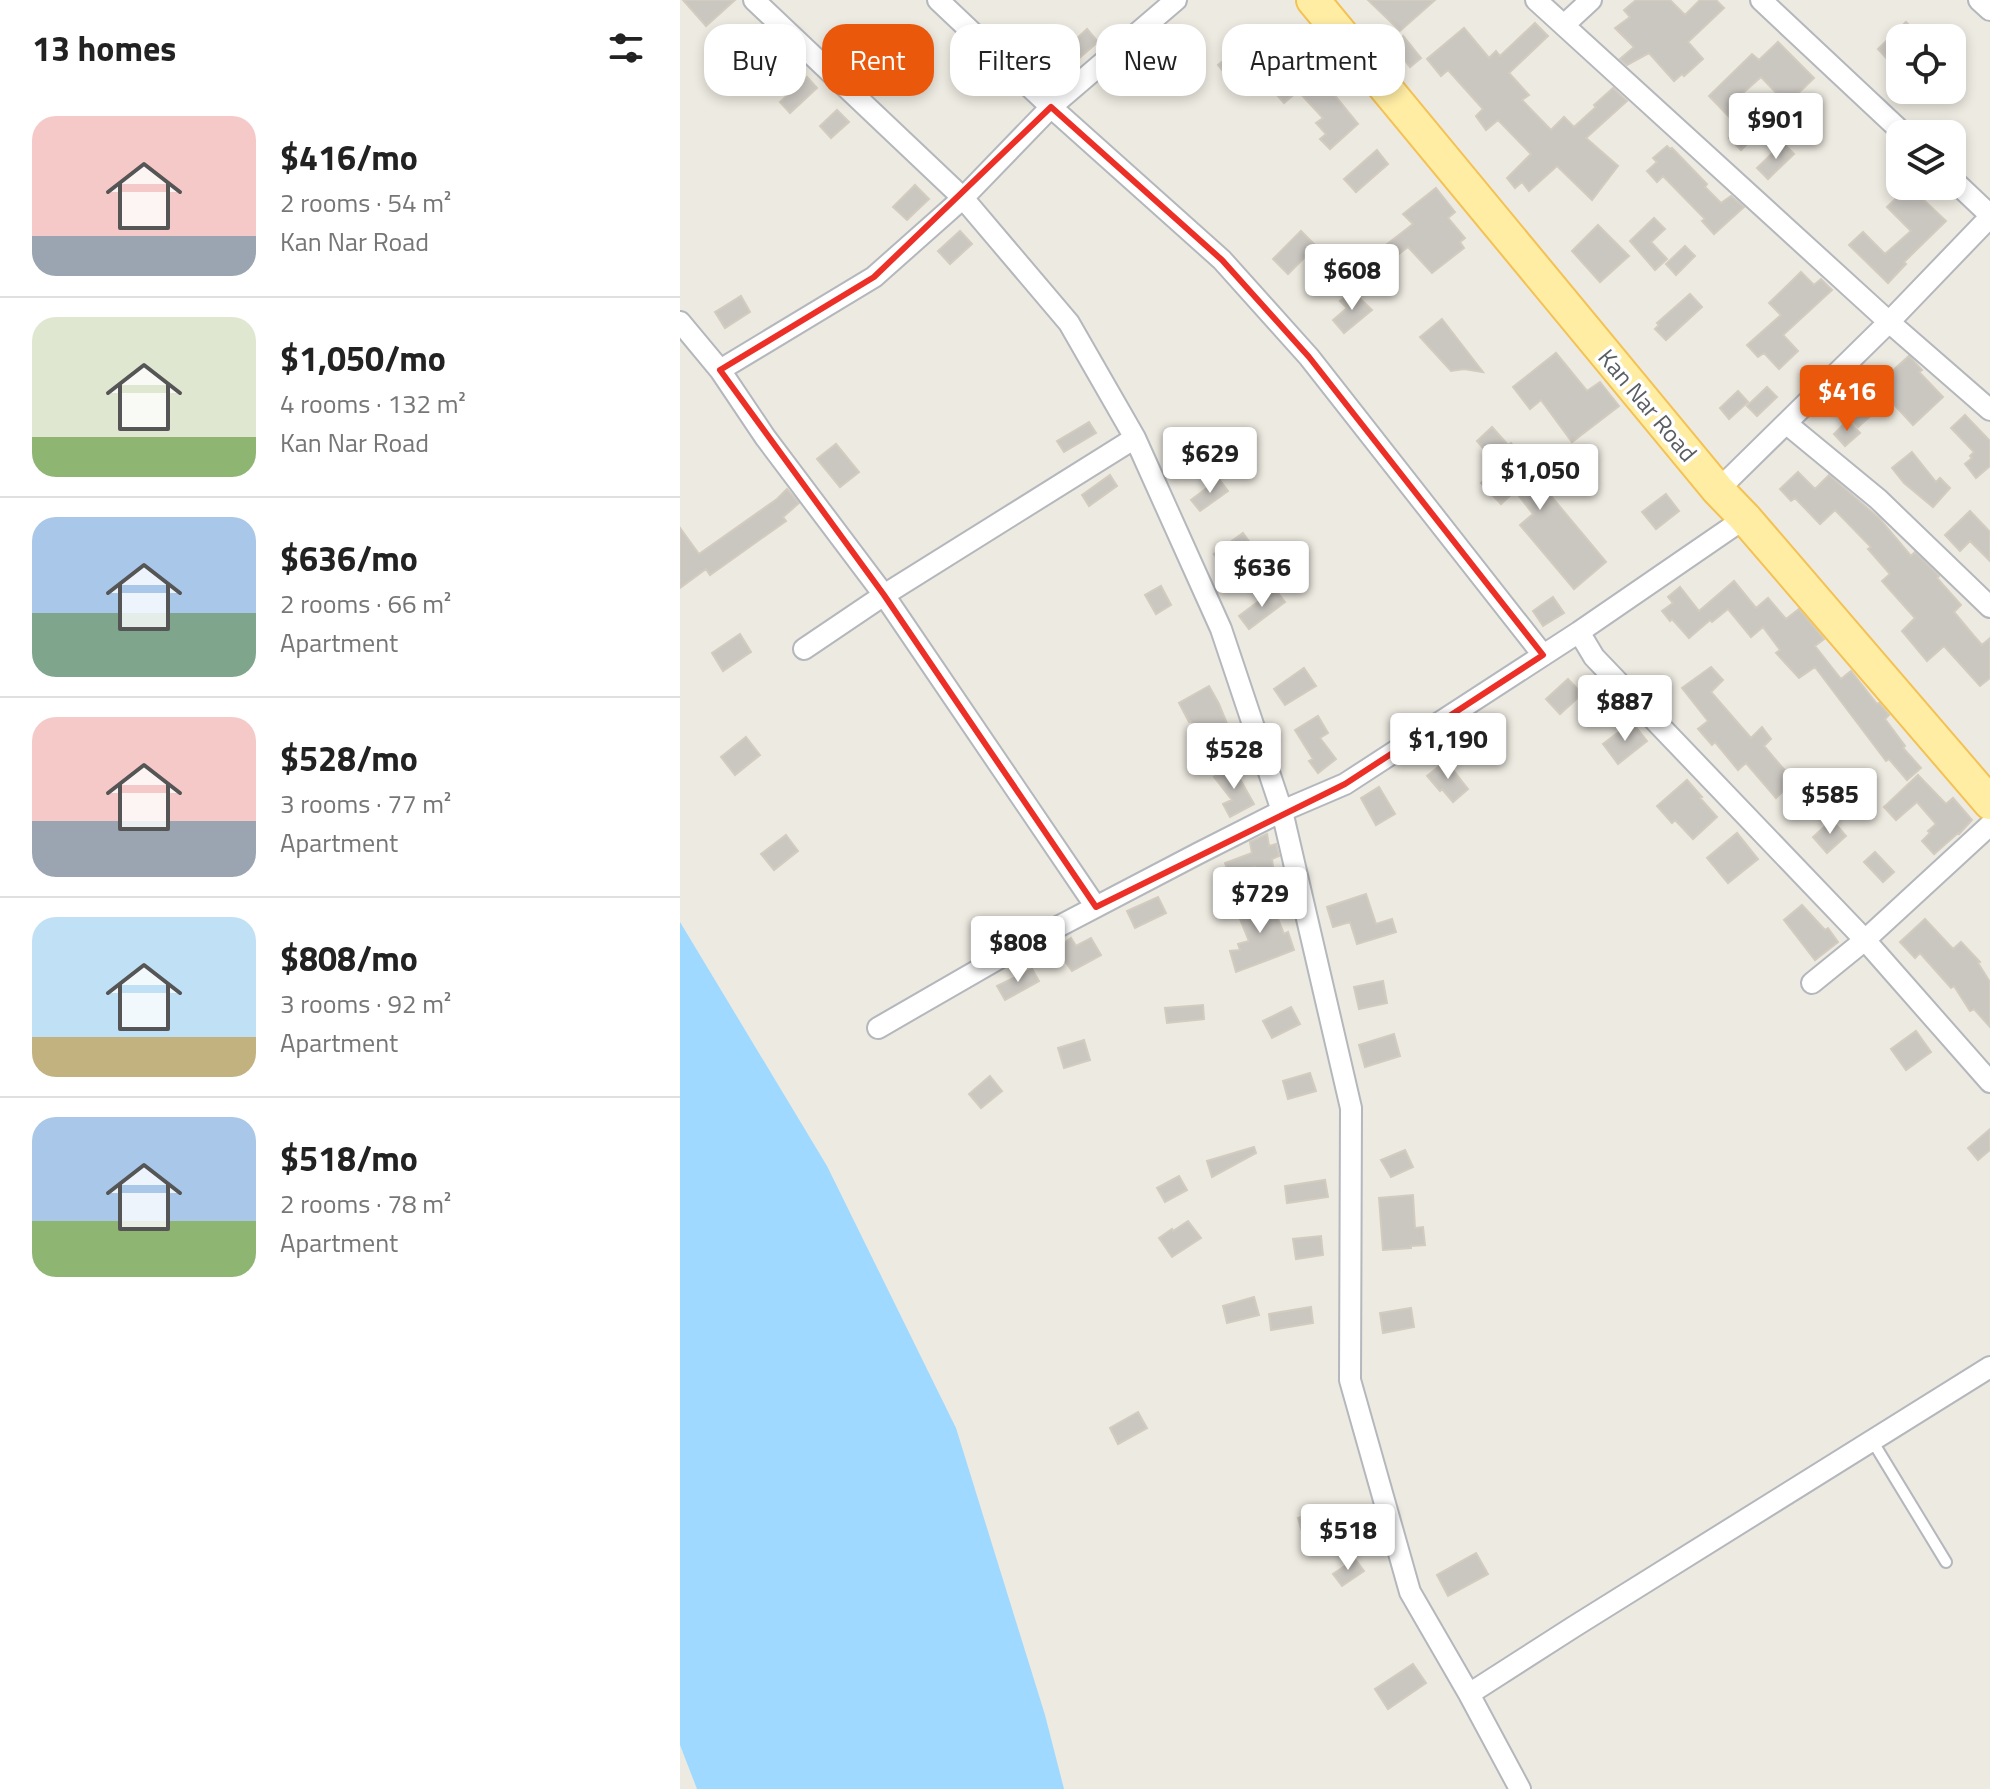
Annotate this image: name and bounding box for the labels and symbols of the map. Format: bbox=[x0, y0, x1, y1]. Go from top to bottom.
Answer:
pin: $901 bbox=[1729, 93, 1823, 161]
pin: $608 bbox=[1305, 244, 1399, 312]
street label: Kan Nar Road bbox=[1590, 341, 1706, 469]
pin: $416 bbox=[1800, 365, 1894, 433]
pin: $629 bbox=[1163, 427, 1257, 495]
pin: $1,050 bbox=[1475, 444, 1605, 512]
pin: $636 bbox=[1215, 541, 1309, 609]
pin: $887 bbox=[1578, 675, 1672, 743]
pin: $1,190 bbox=[1383, 713, 1513, 781]
pin: $528 bbox=[1187, 723, 1281, 791]
pin: $585 bbox=[1783, 768, 1877, 836]
pin: $729 bbox=[1213, 867, 1307, 935]
pin: $808 bbox=[971, 916, 1065, 984]
pin: $518 bbox=[1301, 1504, 1395, 1572]

